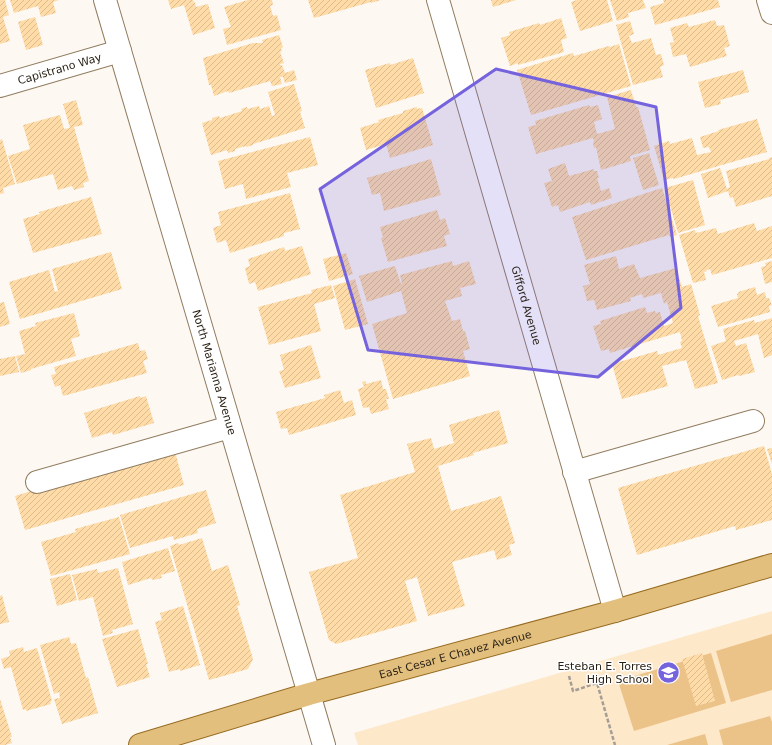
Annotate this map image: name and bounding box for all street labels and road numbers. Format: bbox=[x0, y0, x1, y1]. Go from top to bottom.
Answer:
street label: Capistrano Way bbox=[16, 51, 103, 87]
street label: Gifford Avenue bbox=[508, 265, 544, 347]
street label: North Marianna Avenue bbox=[189, 308, 239, 437]
street label: East Cesar E Chavez Avenue bbox=[378, 628, 533, 682]

